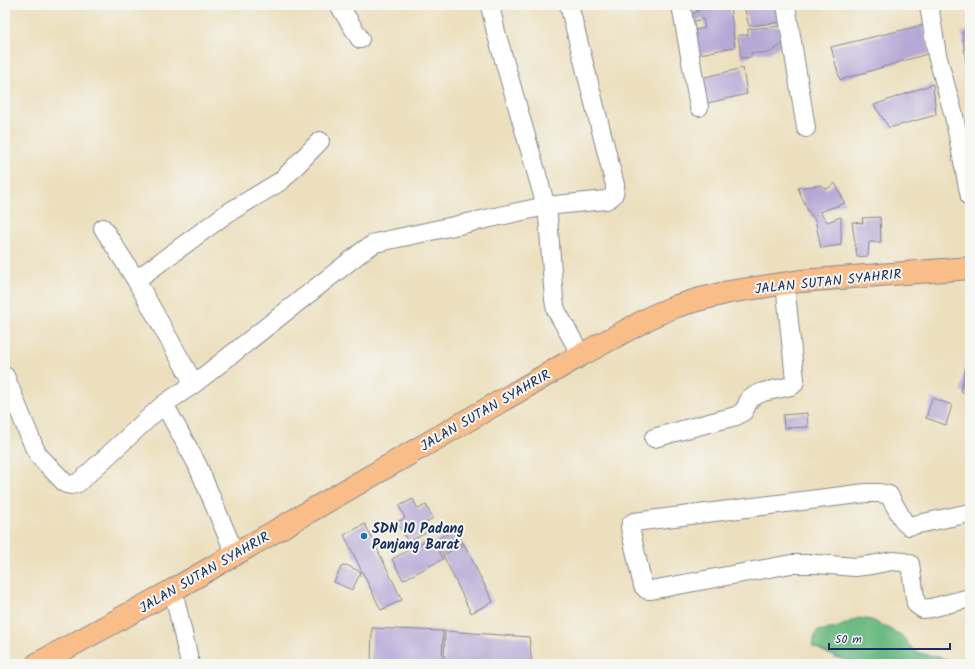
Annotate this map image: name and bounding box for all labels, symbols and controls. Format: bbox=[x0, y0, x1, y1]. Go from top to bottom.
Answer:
street label: JALAN SUTAN SYAHRIR bbox=[754, 263, 902, 301]
street label: JALAN SUTAN SYAHRIR bbox=[416, 365, 555, 457]
place label: SDN 10 Padang Panjang Barat bbox=[372, 518, 464, 556]
street label: JALAN SUTAN SYAHRIR bbox=[135, 527, 274, 619]
marker: SDN 10 Padang Panjang Barat bbox=[359, 531, 369, 541]
scale bar bbox=[829, 625, 950, 651]
text: 50 m bbox=[835, 630, 862, 649]

